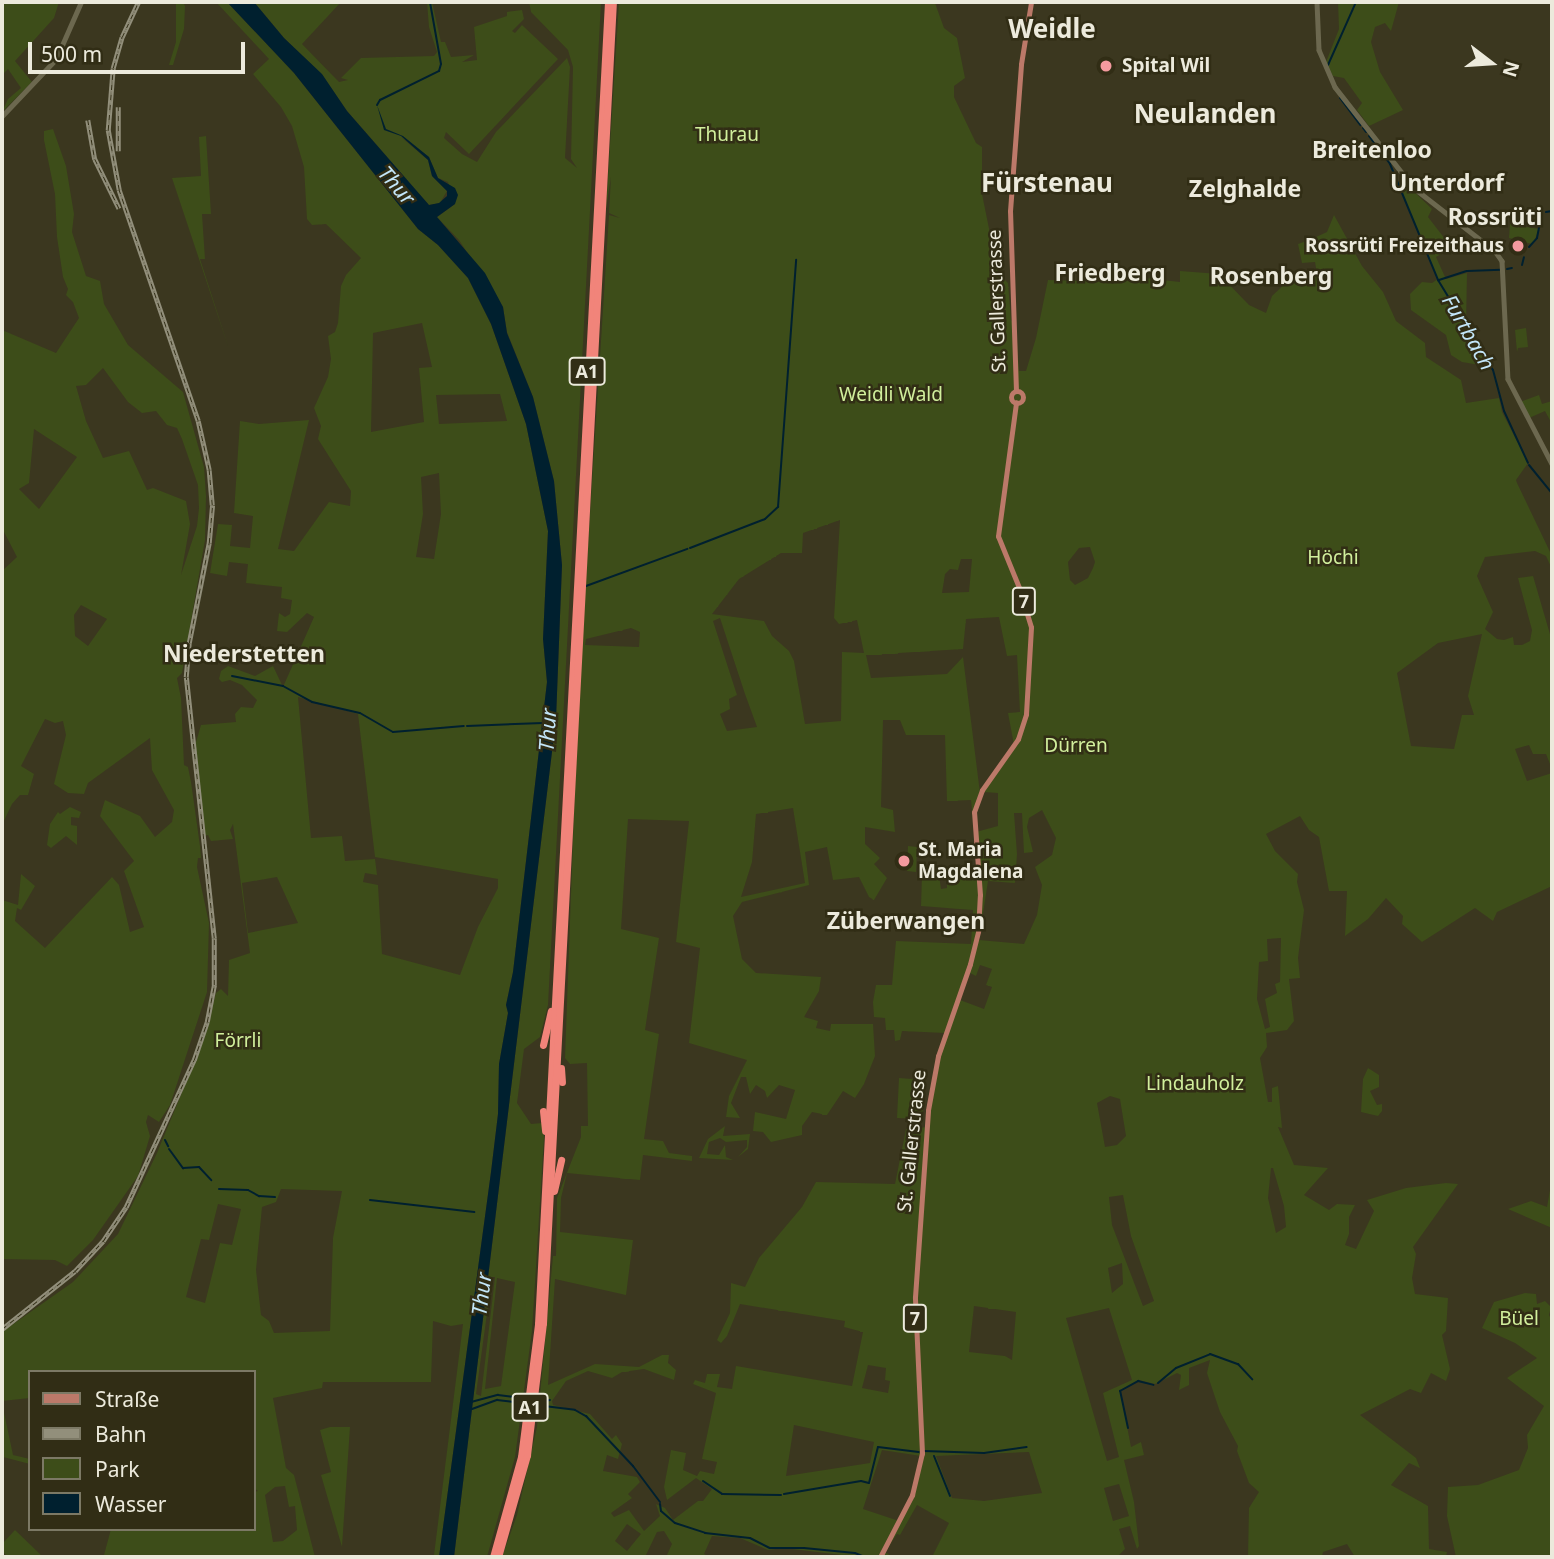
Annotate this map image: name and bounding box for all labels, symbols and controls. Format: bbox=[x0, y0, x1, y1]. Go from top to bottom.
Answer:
district label: Weidle bbox=[1008, 13, 1096, 45]
scale bar bbox=[32, 28, 248, 72]
north arrow bbox=[1456, 28, 1526, 98]
text: 500 m bbox=[41, 40, 102, 68]
place label: Spital Wil bbox=[1122, 55, 1210, 77]
marker: Spital Wil bbox=[1096, 56, 1116, 76]
text: N bbox=[1496, 58, 1526, 80]
district label: Neulanden bbox=[1134, 98, 1276, 130]
park label: Thurau bbox=[695, 124, 759, 146]
district label: Breitenloo bbox=[1312, 135, 1432, 163]
water label: Thur bbox=[373, 160, 421, 210]
district label: Fürstenau bbox=[981, 167, 1113, 199]
district label: Unterdorf bbox=[1390, 168, 1504, 196]
district label: Zelghalde bbox=[1189, 174, 1301, 202]
district label: Rossrüti bbox=[1448, 202, 1542, 230]
street label: St. Gallerstrasse bbox=[983, 229, 1011, 373]
place label: Rossrüti Freizeithaus bbox=[1305, 235, 1504, 257]
marker: Rossrüti Freizeithaus bbox=[1510, 238, 1526, 254]
district label: Friedberg bbox=[1055, 258, 1165, 286]
district label: Rosenberg bbox=[1210, 261, 1332, 289]
water label: Furtbach bbox=[1437, 290, 1501, 374]
road number: A1 bbox=[568, 356, 606, 386]
park label: Weidli Wald bbox=[839, 384, 943, 406]
park label: Höchi bbox=[1307, 547, 1359, 569]
road number: 7 bbox=[1012, 586, 1036, 616]
district label: Niederstetten bbox=[163, 639, 325, 667]
water label: Thur bbox=[533, 708, 561, 752]
park label: Dürren bbox=[1044, 735, 1108, 757]
place label: St. Maria Magdalena bbox=[918, 839, 1023, 883]
marker: St. Maria Magdalena bbox=[896, 853, 912, 869]
district label: Züberwangen bbox=[827, 906, 985, 934]
park label: Förrli bbox=[215, 1030, 261, 1052]
street label: St. Gallerstrasse bbox=[893, 1069, 931, 1213]
park label: Lindauholz bbox=[1146, 1073, 1244, 1095]
water label: Thur bbox=[466, 1271, 496, 1317]
road number: 7 bbox=[903, 1303, 927, 1332]
park label: Büel bbox=[1499, 1308, 1539, 1330]
legend bbox=[28, 1370, 256, 1531]
text: Straße bbox=[95, 1385, 159, 1413]
road number: A1 bbox=[511, 1392, 549, 1422]
text: Bahn bbox=[95, 1420, 146, 1448]
text: Park bbox=[95, 1455, 139, 1483]
text: Wasser bbox=[95, 1490, 167, 1518]

